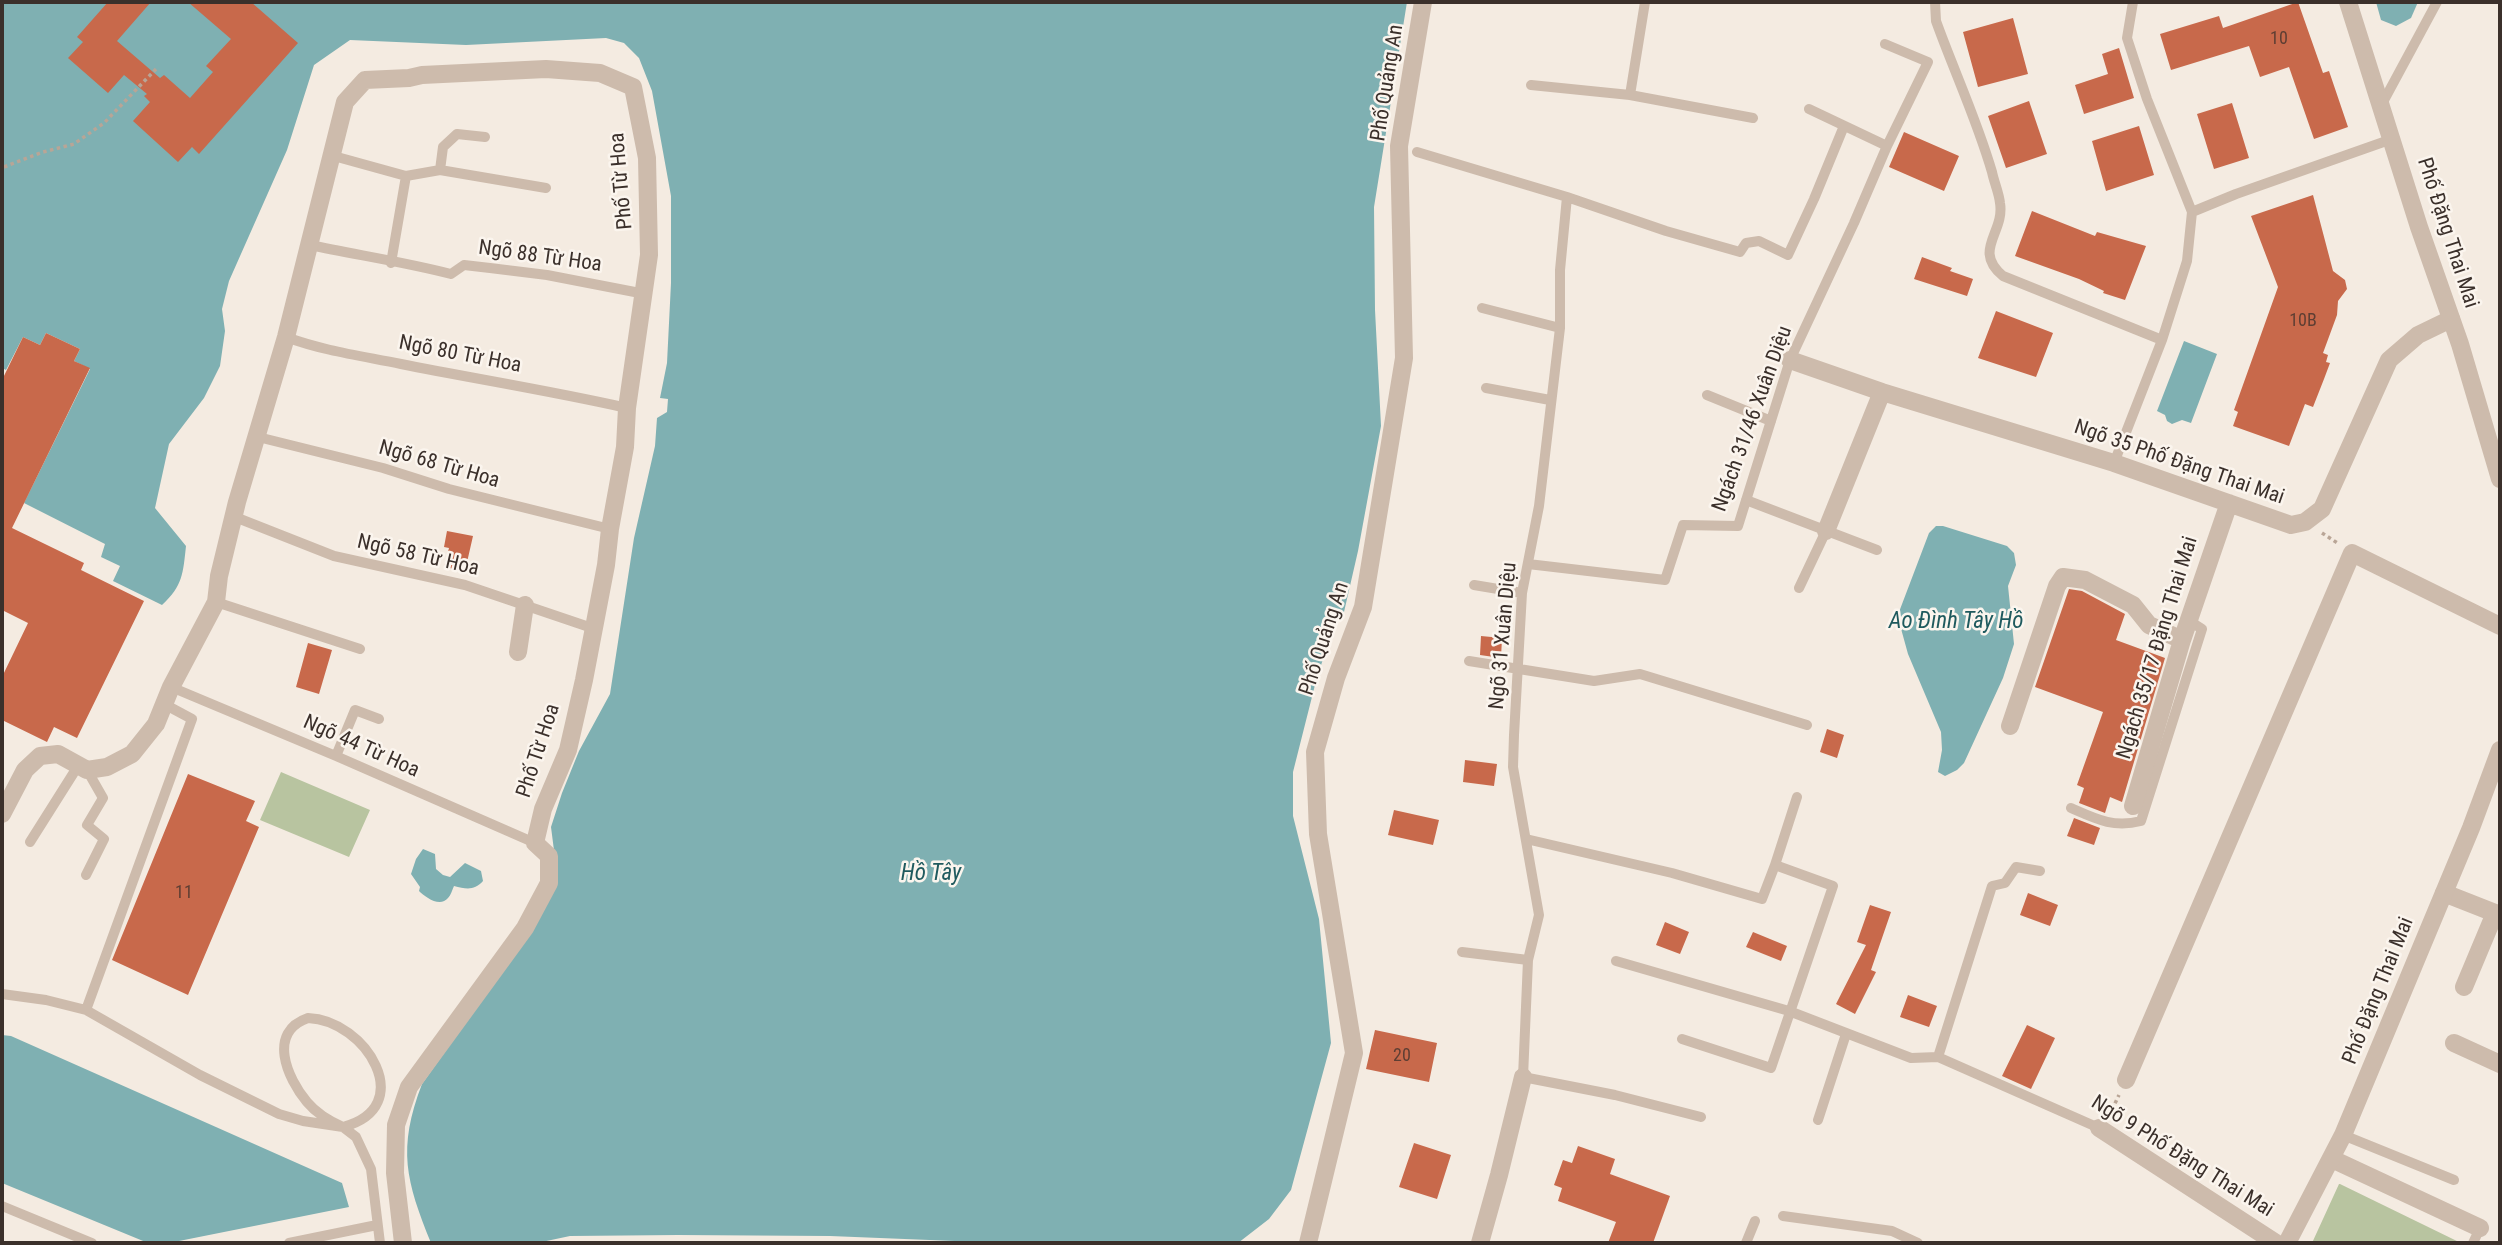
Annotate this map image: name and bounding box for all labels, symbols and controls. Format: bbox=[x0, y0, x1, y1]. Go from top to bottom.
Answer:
street label: Phố Quảng An bbox=[1366, 23, 1410, 143]
house number: 10 bbox=[2270, 28, 2288, 50]
street label: Phố Từ Hoa bbox=[605, 132, 639, 230]
street label: Phố Đặng Thai Mai bbox=[2411, 155, 2483, 311]
street label: Ngõ 88 Từ Hoa bbox=[477, 236, 603, 278]
house number: 10B bbox=[2289, 310, 2317, 332]
street label: Ngách 31/46 Xuân Diệu bbox=[1708, 323, 1798, 515]
street label: Ngõ 80 Từ Hoa bbox=[397, 331, 523, 379]
street label: Ngõ 35 Phố Đặng Thai Mai bbox=[2071, 415, 2287, 511]
street label: Ngõ 68 Từ Hoa bbox=[376, 436, 502, 494]
street label: Ngõ 58 Từ Hoa bbox=[355, 530, 481, 582]
street label: Ngách 35/17 Đặng Thai Mai bbox=[2112, 534, 2204, 762]
street label: Ngõ 31 Xuân Diệu bbox=[1485, 561, 1523, 711]
street label: Phố Quảng An bbox=[1295, 579, 1355, 699]
water label: Ao Đình Tây Hồ bbox=[1889, 608, 2023, 636]
street label: Phố Từ Hoa bbox=[512, 701, 566, 801]
street label: Ngõ 44 Từ Hoa bbox=[299, 710, 423, 784]
water label: Hồ Tây bbox=[901, 860, 961, 888]
house number: 11 bbox=[175, 882, 193, 904]
street label: Phố Đặng Thai Mai bbox=[2338, 914, 2420, 1068]
house number: 20 bbox=[1393, 1045, 1411, 1067]
street label: Ngõ 9 Phố Đặng Thai Mai bbox=[2086, 1091, 2278, 1223]

